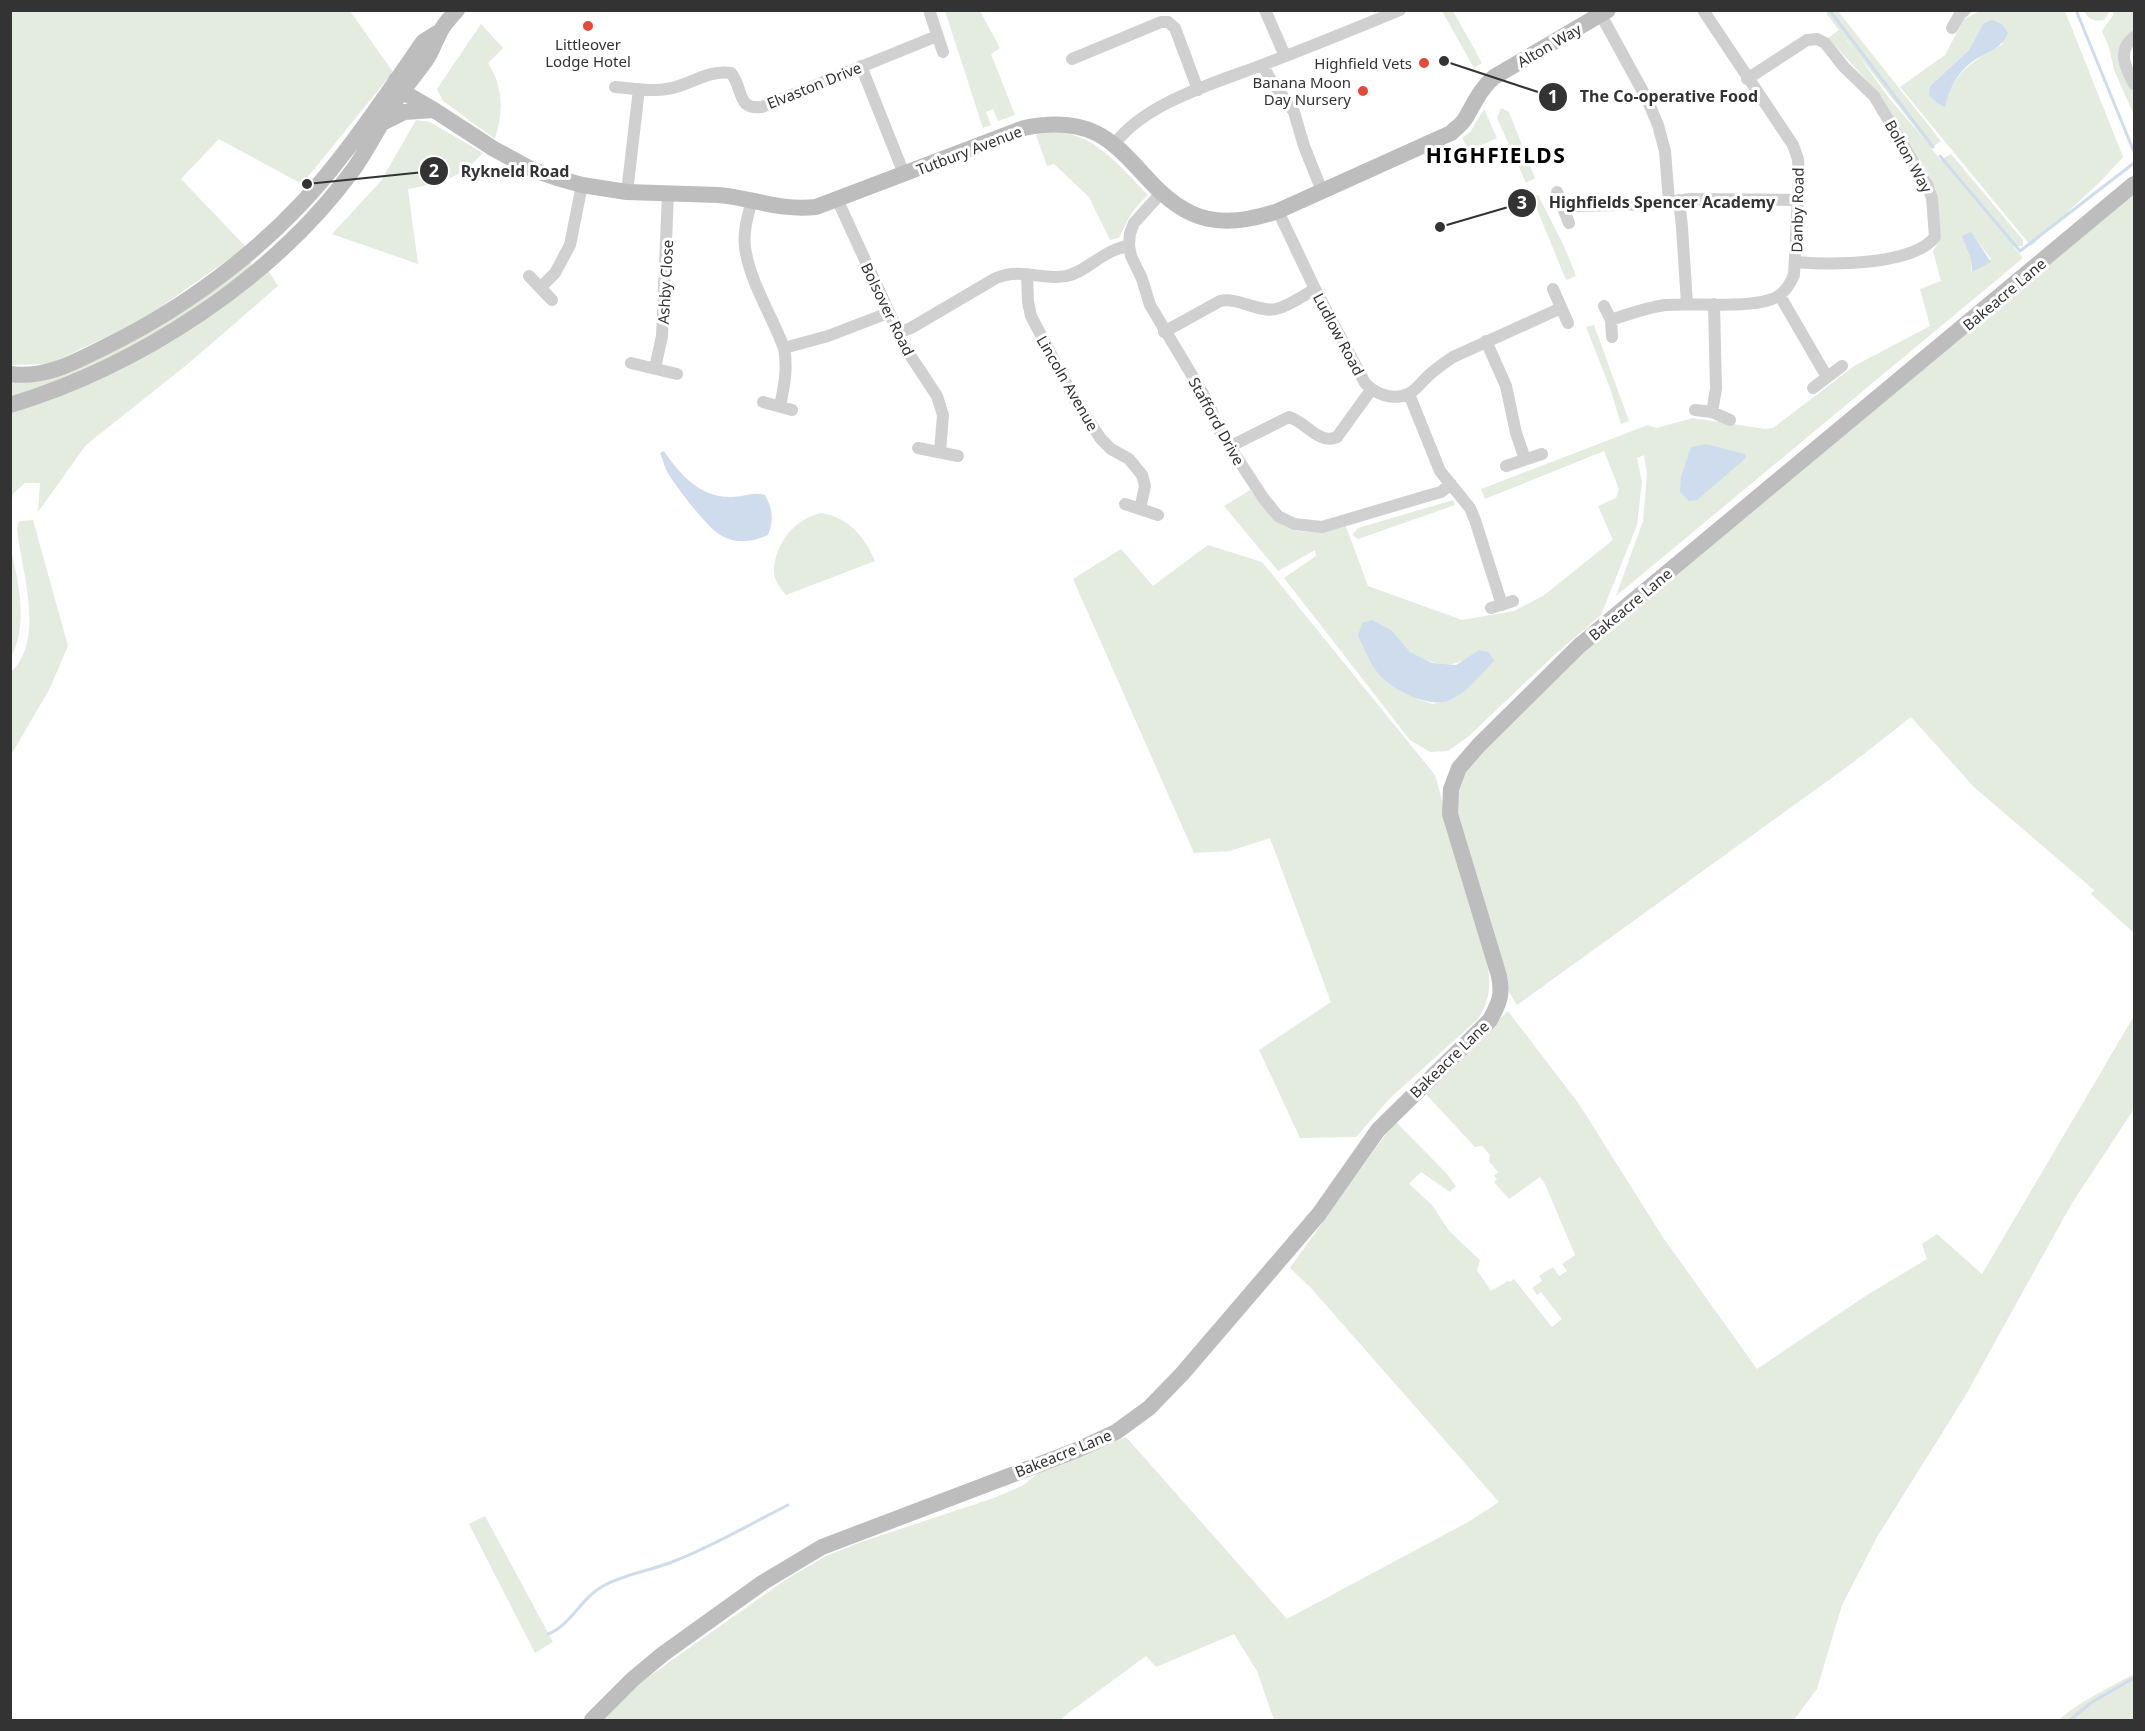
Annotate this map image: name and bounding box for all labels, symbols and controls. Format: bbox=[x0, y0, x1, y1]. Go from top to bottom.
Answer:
street label: Alton Way bbox=[1513, 18, 1585, 71]
marker: Littleover Lodge Hotel bbox=[581, 19, 595, 33]
place label: Littleover Lodge Hotel bbox=[545, 34, 631, 71]
place label: Highfield Vets bbox=[1314, 53, 1412, 73]
marker: Highfield Vets bbox=[1417, 56, 1431, 70]
street label: Elvaston Drive bbox=[764, 57, 864, 113]
place label: Banana Moon Day Nursery bbox=[1253, 72, 1351, 109]
callout: The Co-operative Food bbox=[1538, 80, 1770, 114]
marker: Banana Moon Day Nursery bbox=[1356, 84, 1370, 98]
text: 1 bbox=[1548, 84, 1558, 108]
text: The Co-operative Food bbox=[1580, 85, 1758, 107]
street label: Bolton Way bbox=[1881, 116, 1937, 196]
street label: Tutbury Avenue bbox=[914, 121, 1024, 179]
district label: HIGHFIELDS bbox=[1426, 141, 1566, 169]
callout: Rykneld Road bbox=[419, 154, 582, 188]
text: 2 bbox=[429, 158, 439, 182]
text: Rykneld Road bbox=[461, 160, 569, 182]
street label: Danby Road bbox=[1786, 167, 1808, 253]
callout: Highfields Spencer Academy bbox=[1507, 186, 1787, 220]
text: 3 bbox=[1517, 190, 1527, 214]
text: Highfields Spencer Academy bbox=[1549, 191, 1776, 213]
street label: Ashby Close bbox=[653, 239, 677, 325]
street label: Bakeacre Lane bbox=[1958, 253, 2050, 335]
street label: Bolsover Road bbox=[857, 259, 919, 359]
street label: Ludlow Road bbox=[1309, 289, 1369, 379]
street label: Lincoln Avenue bbox=[1033, 332, 1103, 434]
street label: Stafford Drive bbox=[1185, 373, 1249, 469]
street label: Bakeacre Lane bbox=[1584, 563, 1676, 645]
street label: Bakeacre Lane bbox=[1405, 1016, 1493, 1102]
street label: Bakeacre Lane bbox=[1012, 1425, 1114, 1481]

